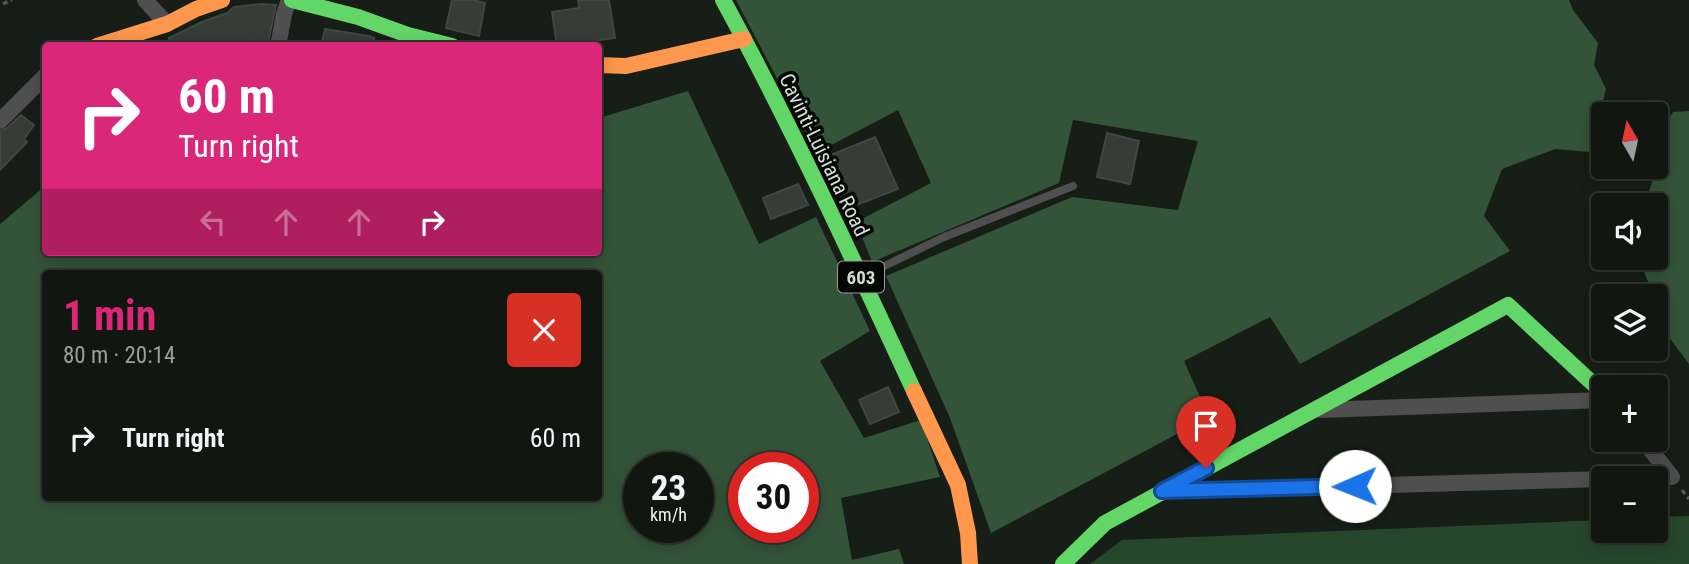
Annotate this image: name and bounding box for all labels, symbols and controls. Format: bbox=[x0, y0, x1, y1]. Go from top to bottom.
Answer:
text: 60 m bbox=[178, 68, 275, 125]
icon: right bbox=[63, 70, 154, 161]
street label: Cavinti-Luisiana Road bbox=[774, 70, 874, 240]
north arrow bbox=[1591, 102, 1668, 178]
map controls bbox=[1591, 102, 1668, 543]
text: Turn right bbox=[178, 127, 299, 165]
button: sound bbox=[1591, 193, 1668, 270]
icon: left bbox=[194, 203, 232, 241]
icon: ahead bbox=[267, 203, 305, 241]
icon: ahead bbox=[340, 203, 378, 241]
icon: right bbox=[413, 203, 451, 241]
road number: 603 bbox=[838, 262, 884, 292]
button: layers bbox=[1591, 284, 1668, 361]
text: 1 min bbox=[63, 291, 156, 340]
button: close bbox=[507, 293, 581, 367]
text: 80 m · 20:14 bbox=[63, 342, 175, 369]
button: + bbox=[1591, 375, 1668, 452]
pin bbox=[1176, 396, 1236, 468]
icon: arrive bbox=[1187, 407, 1225, 445]
icon: right bbox=[63, 419, 101, 457]
text: Turn right bbox=[122, 423, 224, 453]
text: 60 m bbox=[530, 423, 581, 453]
position arrow bbox=[1318, 449, 1392, 523]
speed limit sign: 30 bbox=[728, 452, 819, 543]
button: − bbox=[1591, 466, 1668, 543]
text: 23 bbox=[651, 468, 686, 509]
text: km/h bbox=[650, 504, 687, 525]

